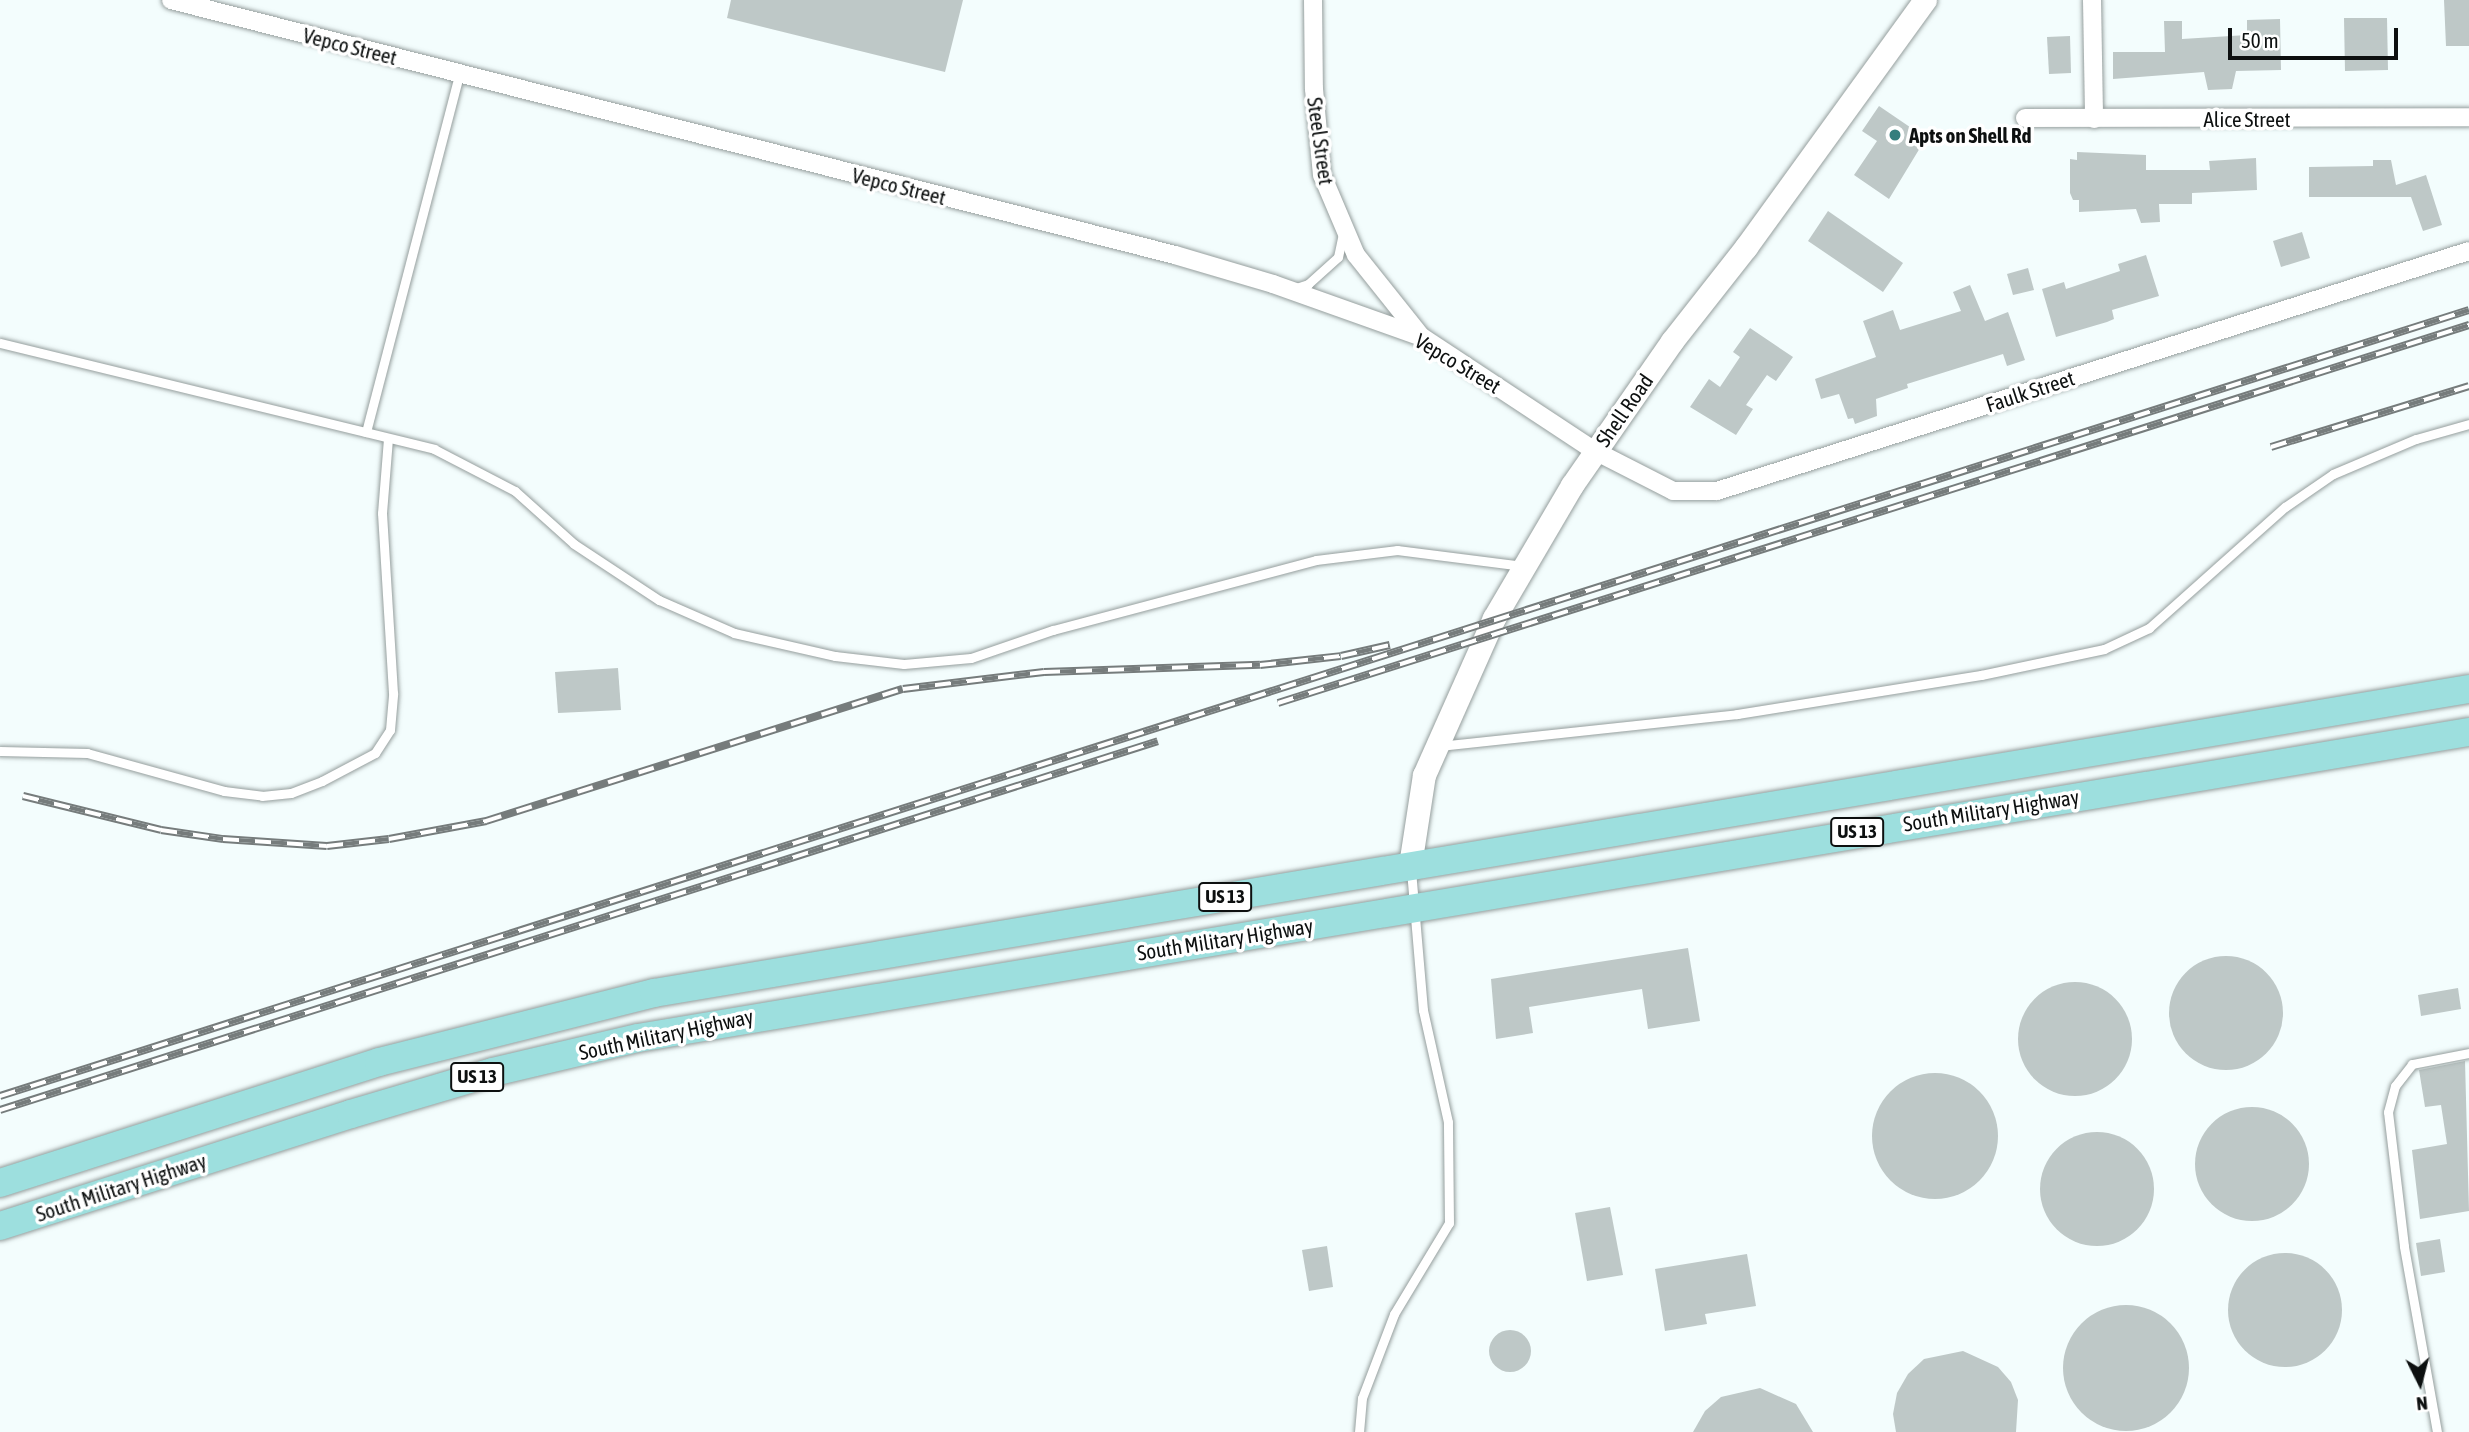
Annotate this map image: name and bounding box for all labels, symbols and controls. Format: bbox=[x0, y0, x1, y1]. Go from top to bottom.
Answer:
scale bar bbox=[2231, 14, 2401, 58]
street label: Vepco Street bbox=[301, 22, 399, 70]
text: 50 m bbox=[2241, 28, 2279, 52]
street label: Steel Street bbox=[1302, 96, 1340, 186]
street label: Alice Street bbox=[2204, 106, 2290, 132]
place label: Apts on Shell Rd bbox=[1909, 122, 2032, 148]
marker: Apts on Shell Rd bbox=[1887, 127, 1903, 143]
street label: Vepco Street bbox=[850, 162, 948, 210]
street label: Vepco Street bbox=[1410, 328, 1506, 398]
street label: Faulk Street bbox=[1982, 365, 2078, 417]
street label: Shell Road bbox=[1590, 369, 1658, 451]
street label: South Military Highway bbox=[1901, 784, 2081, 836]
road number: US 13 bbox=[1829, 817, 1885, 848]
road number: US 13 bbox=[1197, 882, 1253, 912]
street label: South Military Highway bbox=[1135, 913, 1315, 965]
street label: South Military Highway bbox=[576, 1003, 756, 1065]
road number: US 13 bbox=[449, 1062, 505, 1092]
street label: South Military Highway bbox=[33, 1148, 209, 1226]
north arrow bbox=[2385, 1348, 2455, 1418]
text: N bbox=[2415, 1392, 2429, 1415]

